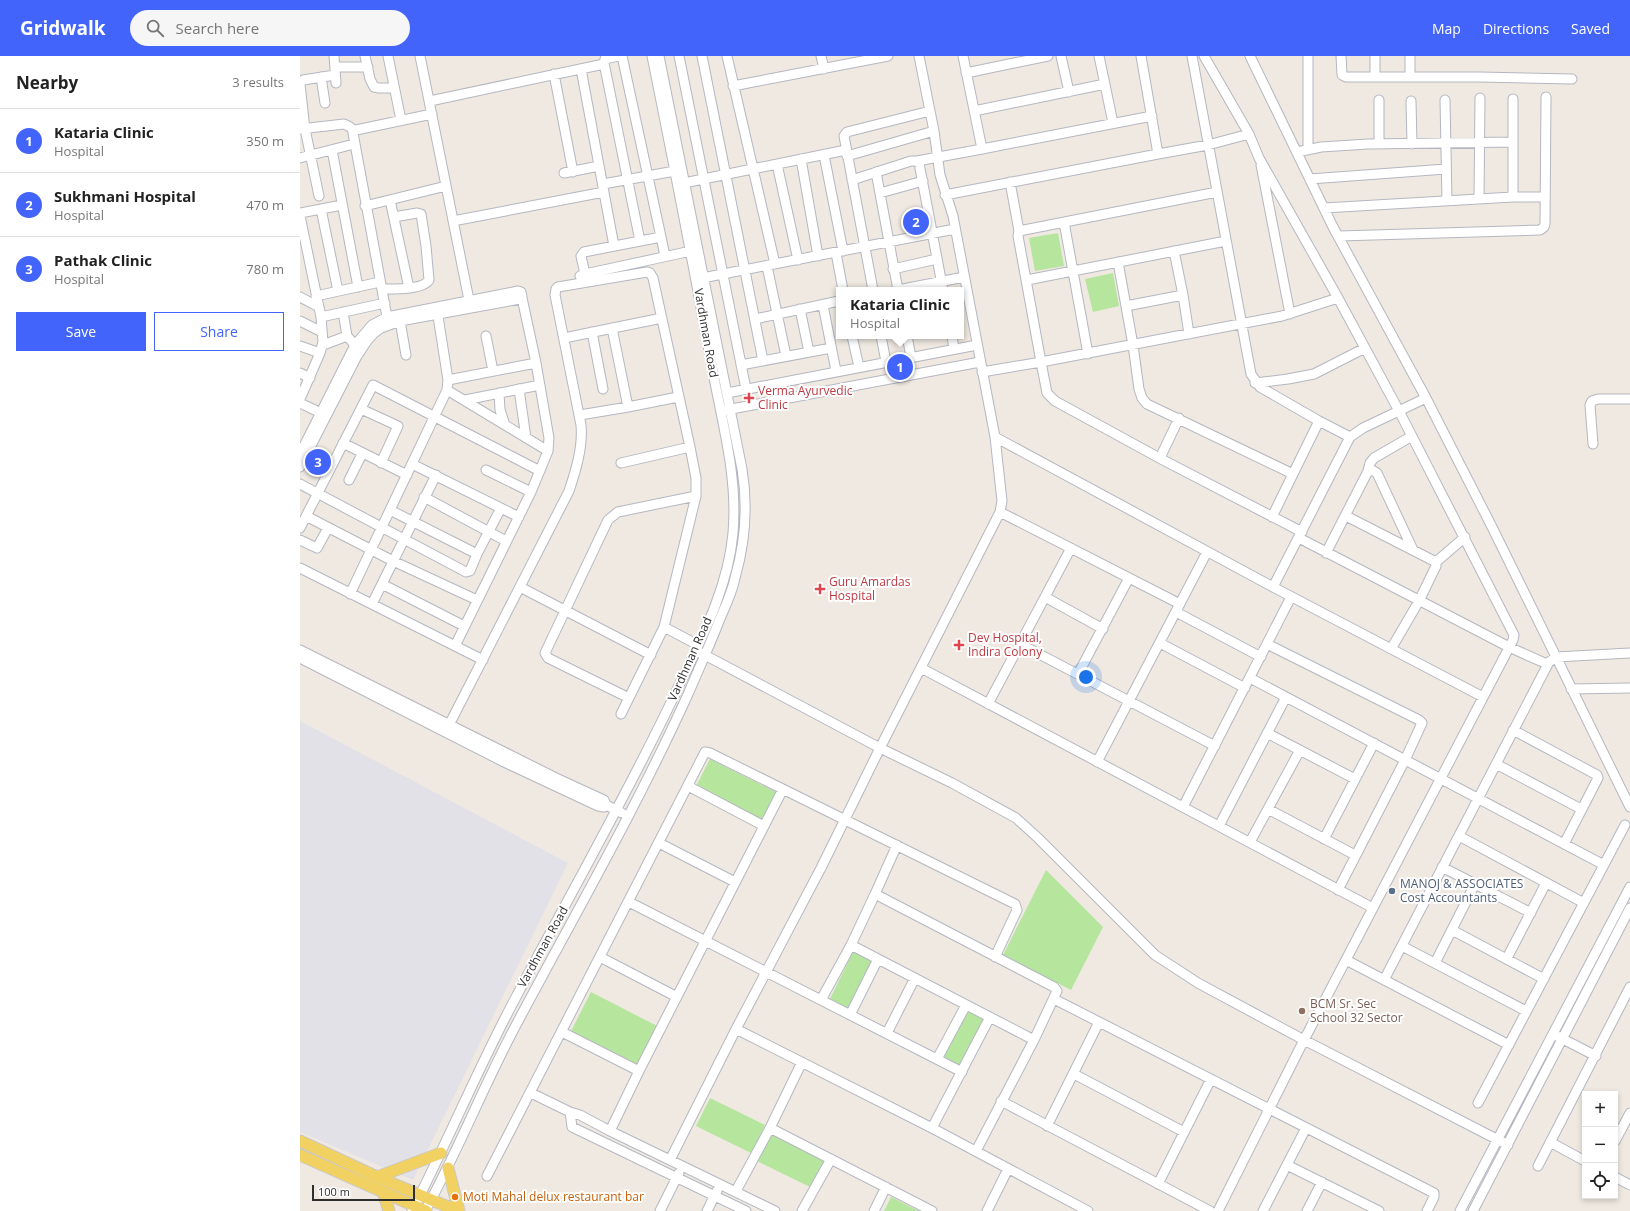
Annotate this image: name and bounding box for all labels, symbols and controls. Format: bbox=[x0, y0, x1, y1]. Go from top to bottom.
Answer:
search box bbox=[130, 10, 410, 46]
text: Gridwalk bbox=[20, 15, 106, 41]
icon: search bbox=[144, 17, 166, 39]
text: Search here bbox=[176, 18, 259, 38]
text: Map bbox=[1432, 19, 1461, 38]
text: Directions bbox=[1483, 19, 1549, 38]
text: Saved bbox=[1571, 19, 1610, 38]
text: Nearby bbox=[16, 71, 78, 94]
text: 3 results bbox=[232, 73, 284, 91]
text: Kataria Clinic bbox=[54, 122, 154, 142]
text: 1 bbox=[25, 132, 33, 150]
text: 350 m bbox=[246, 132, 284, 150]
text: Hospital bbox=[54, 142, 104, 160]
text: Sukhmani Hospital bbox=[54, 186, 196, 206]
text: 2 bbox=[25, 196, 33, 214]
text: 470 m bbox=[246, 196, 284, 214]
text: Hospital bbox=[54, 206, 104, 224]
pin: 2 bbox=[903, 207, 929, 237]
text: Pathak Clinic bbox=[54, 250, 152, 270]
text: 3 bbox=[25, 260, 33, 278]
text: 780 m bbox=[246, 260, 284, 278]
text: Hospital bbox=[54, 270, 104, 288]
street label: Vardhman Road bbox=[690, 287, 723, 379]
popup bbox=[836, 287, 964, 339]
text: Kataria Clinic bbox=[850, 294, 950, 314]
button: Save bbox=[16, 312, 146, 351]
button: Share bbox=[154, 312, 284, 351]
text: Hospital bbox=[850, 314, 900, 332]
pin: 1 bbox=[887, 352, 913, 382]
place label: Verma Ayurvedic Clinic bbox=[758, 382, 853, 413]
marker: Verma Ayurvedic Clinic bbox=[743, 392, 755, 404]
pin: 3 bbox=[305, 447, 331, 477]
place label: Guru Amardas Hospital bbox=[829, 573, 911, 604]
marker: Guru Amardas Hospital bbox=[814, 583, 826, 595]
street label: Vardhman Road bbox=[663, 614, 716, 704]
place label: Dev Hospital, Indira Colony bbox=[968, 629, 1043, 660]
marker: Dev Hospital, Indira Colony bbox=[953, 639, 965, 651]
your location bbox=[1076, 667, 1096, 687]
place label: MANOJ & ASSOCIATES Cost Accountants bbox=[1400, 875, 1523, 906]
marker: MANOJ & ASSOCIATES Cost Accountants bbox=[1387, 886, 1397, 896]
street label: Vardhman Road bbox=[513, 903, 572, 990]
place label: BCM Sr. Sec School 32 Sector bbox=[1310, 995, 1403, 1026]
marker: BCM Sr. Sec School 32 Sector bbox=[1297, 1006, 1307, 1016]
map controls bbox=[1582, 1091, 1618, 1199]
button: + bbox=[1582, 1091, 1618, 1127]
button: − bbox=[1582, 1127, 1618, 1163]
button: locate bbox=[1582, 1163, 1618, 1199]
scale bar bbox=[312, 1183, 415, 1202]
text: 100 m bbox=[318, 1184, 350, 1199]
place label: Moti Mahal delux restaurant bar bbox=[463, 1188, 644, 1205]
marker: Moti Mahal delux restaurant bar bbox=[450, 1192, 460, 1202]

